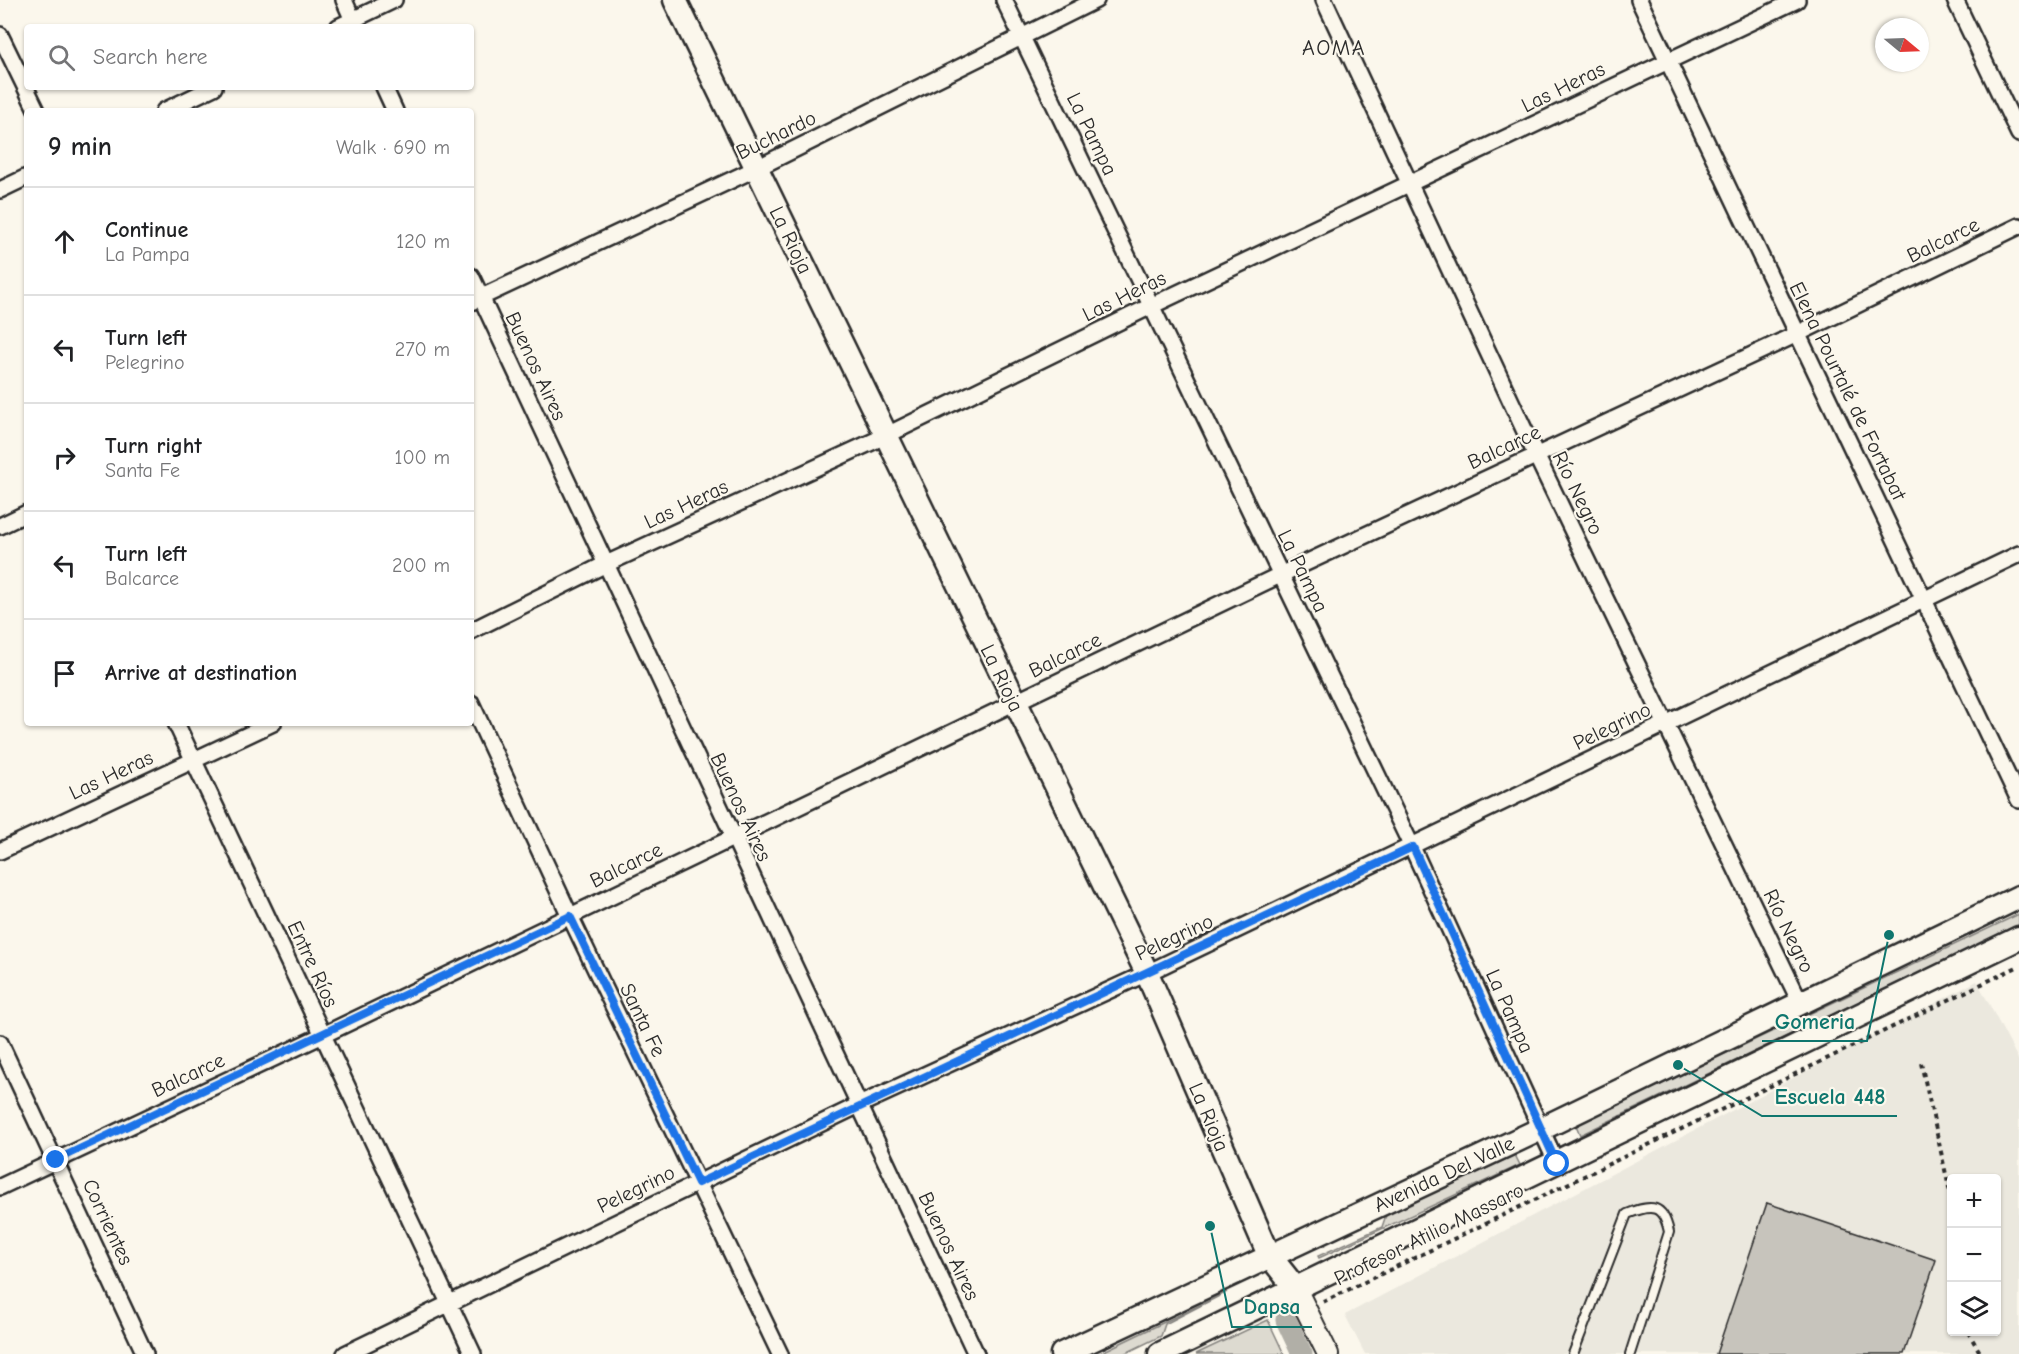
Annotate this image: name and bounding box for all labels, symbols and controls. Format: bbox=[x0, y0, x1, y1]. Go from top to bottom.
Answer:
north arrow bbox=[1875, 18, 1929, 72]
search box bbox=[24, 24, 474, 90]
district label: AOMA bbox=[1302, 35, 1366, 61]
icon: search bbox=[45, 41, 78, 74]
text: Search here bbox=[93, 44, 208, 70]
street label: Las Heras bbox=[1517, 56, 1609, 118]
street label: La Pampa bbox=[1062, 89, 1122, 179]
street label: Buchardo bbox=[732, 105, 820, 165]
text: 9 min bbox=[48, 132, 112, 162]
text: Walk · 690 m bbox=[336, 136, 450, 159]
street label: La Rioja bbox=[764, 202, 818, 278]
street label: Balcarce bbox=[1903, 212, 1983, 268]
text: Continue bbox=[105, 217, 188, 243]
icon: ahead bbox=[48, 225, 81, 258]
text: 120 m bbox=[396, 230, 450, 253]
text: La Pampa bbox=[105, 243, 190, 266]
street label: Las Heras bbox=[1078, 265, 1170, 327]
street label: Elena Pourtalé de Fortabat bbox=[1785, 278, 1912, 505]
street label: Buenos Aires bbox=[500, 308, 572, 424]
text: Turn left bbox=[105, 325, 187, 351]
icon: left bbox=[48, 333, 81, 366]
text: 270 m bbox=[395, 338, 450, 361]
text: Pelegrino bbox=[105, 351, 185, 374]
street label: Balcarce bbox=[1464, 420, 1544, 474]
text: Turn right bbox=[105, 433, 202, 459]
icon: right bbox=[48, 441, 81, 474]
text: 100 m bbox=[395, 446, 450, 469]
street label: Río Negro bbox=[1547, 447, 1609, 539]
text: Santa Fe bbox=[105, 459, 180, 482]
street label: Las Heras bbox=[640, 474, 732, 534]
street label: La Pampa bbox=[1273, 526, 1333, 616]
text: Turn left bbox=[105, 541, 187, 567]
icon: left bbox=[48, 549, 81, 582]
text: 200 m bbox=[392, 554, 450, 577]
text: Balcarce bbox=[105, 567, 179, 590]
street label: Balcarce bbox=[1025, 627, 1105, 683]
street label: La Rioja bbox=[975, 640, 1029, 716]
icon: arrive bbox=[48, 657, 81, 690]
text: Arrive at destination bbox=[105, 660, 297, 686]
street label: Pelegrino bbox=[1569, 697, 1655, 755]
street label: Las Heras bbox=[65, 745, 157, 805]
street label: Buenos Aires bbox=[705, 749, 777, 865]
street label: Balcarce bbox=[586, 837, 666, 893]
street label: Río Negro bbox=[1758, 885, 1820, 977]
street label: Pelegrino bbox=[1131, 908, 1217, 966]
street label: Entre Ríos bbox=[283, 917, 343, 1011]
street label: La Pampa bbox=[1481, 965, 1539, 1057]
street label: Santa Fe bbox=[615, 979, 671, 1061]
callout: Gomeria bbox=[1762, 1001, 1867, 1041]
text: Gomeria bbox=[1775, 1009, 1855, 1035]
street label: Balcarce bbox=[148, 1048, 228, 1102]
callout: Escuela 448 bbox=[1762, 1076, 1897, 1116]
street label: La Rioja bbox=[1184, 1079, 1234, 1155]
text: Escuela 448 bbox=[1774, 1084, 1886, 1110]
street label: Avenida Del Valle bbox=[1370, 1131, 1518, 1217]
route end bbox=[42, 1146, 68, 1172]
route start bbox=[1543, 1150, 1569, 1176]
street label: Pelegrino bbox=[593, 1160, 679, 1218]
map controls bbox=[1947, 1174, 2001, 1336]
button: + bbox=[1947, 1174, 2001, 1228]
street label: Corrientes bbox=[78, 1175, 138, 1269]
street label: Profesor Atilio Massaro bbox=[1330, 1178, 1528, 1290]
street label: Buenos Aires bbox=[913, 1188, 985, 1304]
button: − bbox=[1947, 1228, 2001, 1282]
button: layers bbox=[1947, 1282, 2001, 1336]
callout: Dapsa bbox=[1232, 1287, 1312, 1327]
text: Dapsa bbox=[1244, 1294, 1300, 1320]

